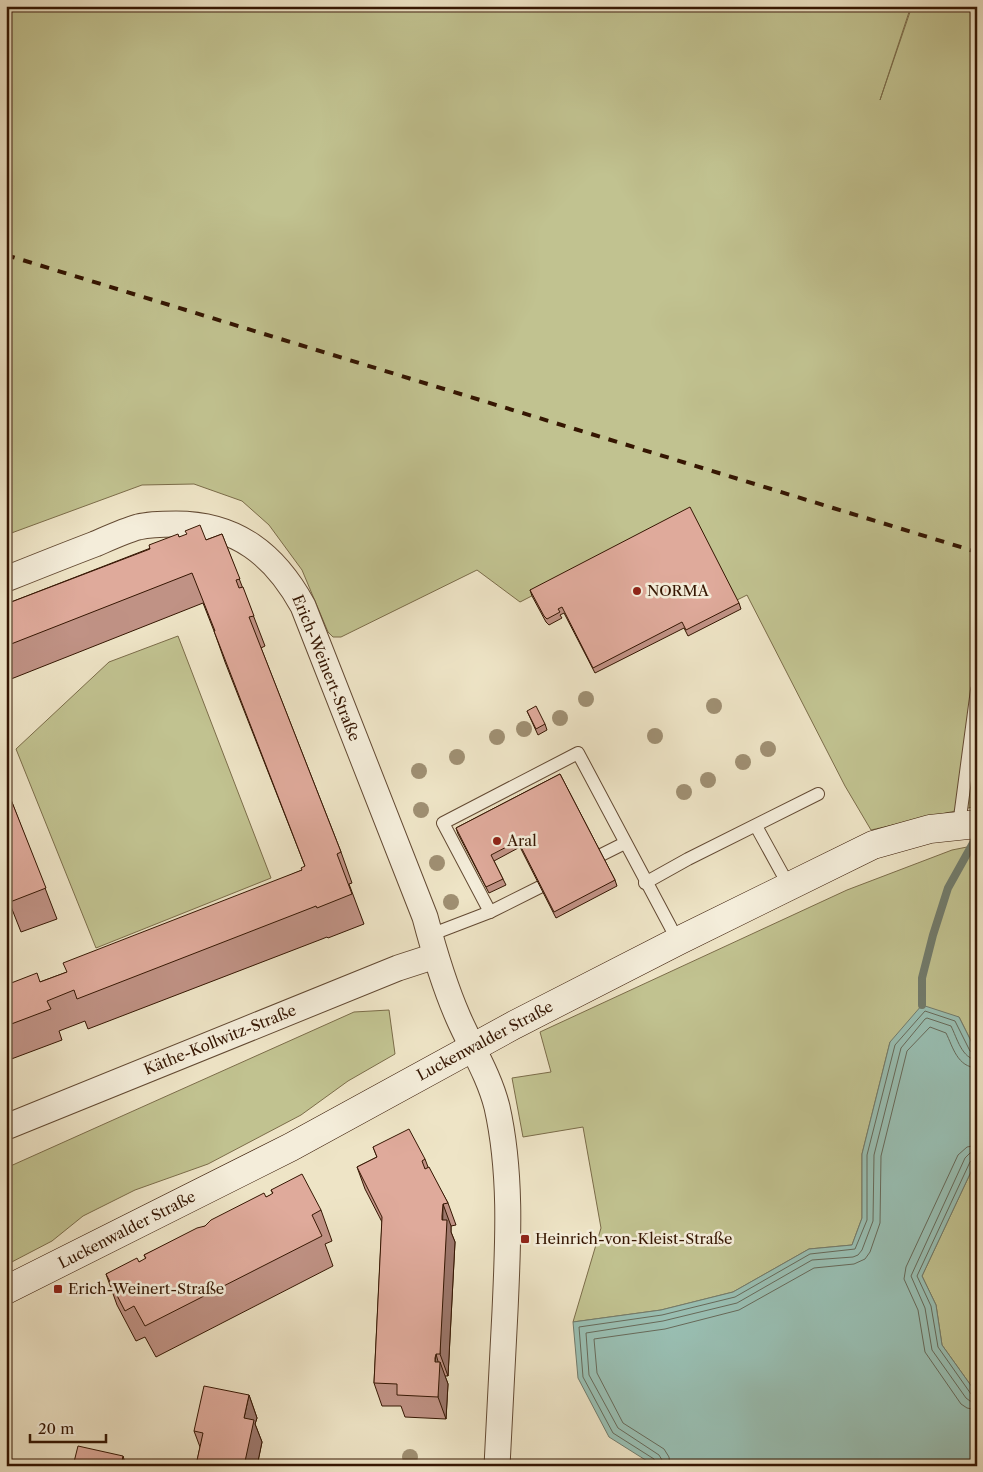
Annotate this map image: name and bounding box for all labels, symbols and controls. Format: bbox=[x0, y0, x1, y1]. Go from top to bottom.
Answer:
place label: NORMA bbox=[647, 581, 710, 600]
marker: NORMA bbox=[631, 585, 643, 597]
street label: Erich-Weinert-Straße bbox=[288, 592, 365, 744]
place label: Aral bbox=[506, 831, 537, 850]
marker: Aral bbox=[491, 835, 503, 847]
street label: Luckenwalder Straße bbox=[413, 997, 556, 1085]
street label: Käthe-Kollwitz-Straße bbox=[141, 1000, 299, 1079]
street label: Luckenwalder Straße bbox=[55, 1187, 199, 1272]
place label: Heinrich-von-Kleist-Straße bbox=[535, 1229, 732, 1248]
marker: Heinrich-von-Kleist-Straße bbox=[519, 1233, 531, 1245]
place label: Erich-Weinert-Straße bbox=[68, 1279, 224, 1298]
marker: Erich-Weinert-Straße bbox=[52, 1283, 64, 1295]
scale bar bbox=[30, 1412, 106, 1444]
text: 20 m bbox=[38, 1419, 74, 1438]

